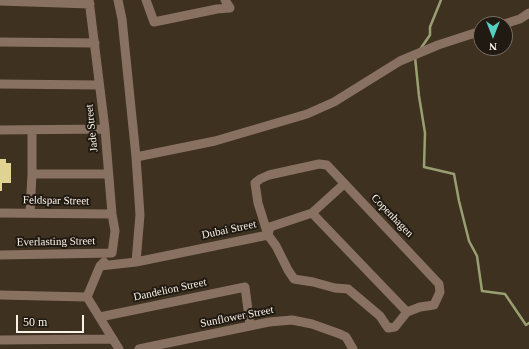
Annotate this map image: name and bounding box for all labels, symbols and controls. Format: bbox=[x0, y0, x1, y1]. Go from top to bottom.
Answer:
north arrow bbox=[473, 16, 513, 56]
text: N bbox=[489, 41, 497, 53]
street label: Jade Street bbox=[83, 103, 101, 153]
street label: Copenhagen bbox=[368, 192, 416, 240]
street label: Feldspar Street bbox=[23, 194, 89, 208]
street label: Dubai Street bbox=[201, 218, 257, 242]
street label: Everlasting Street bbox=[17, 235, 95, 249]
street label: Dandelion Street bbox=[132, 276, 208, 304]
street label: Sunflower Street bbox=[199, 303, 275, 331]
scale bar bbox=[18, 307, 86, 333]
text: 50 m bbox=[23, 315, 47, 329]

